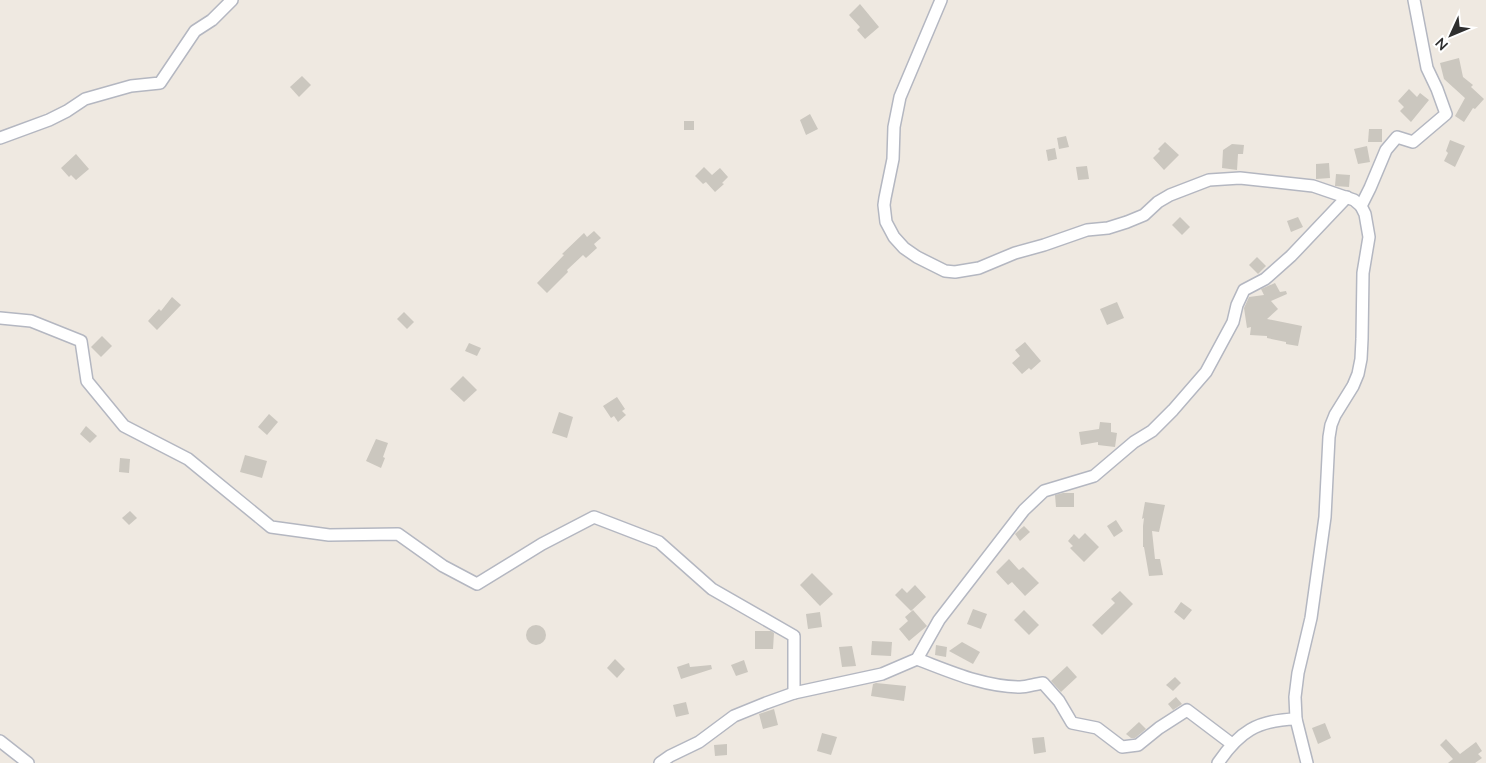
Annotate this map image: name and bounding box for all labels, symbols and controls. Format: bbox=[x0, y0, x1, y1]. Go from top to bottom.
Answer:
north arrow bbox=[1426, 10, 1476, 60]
text: N bbox=[1431, 35, 1451, 54]

